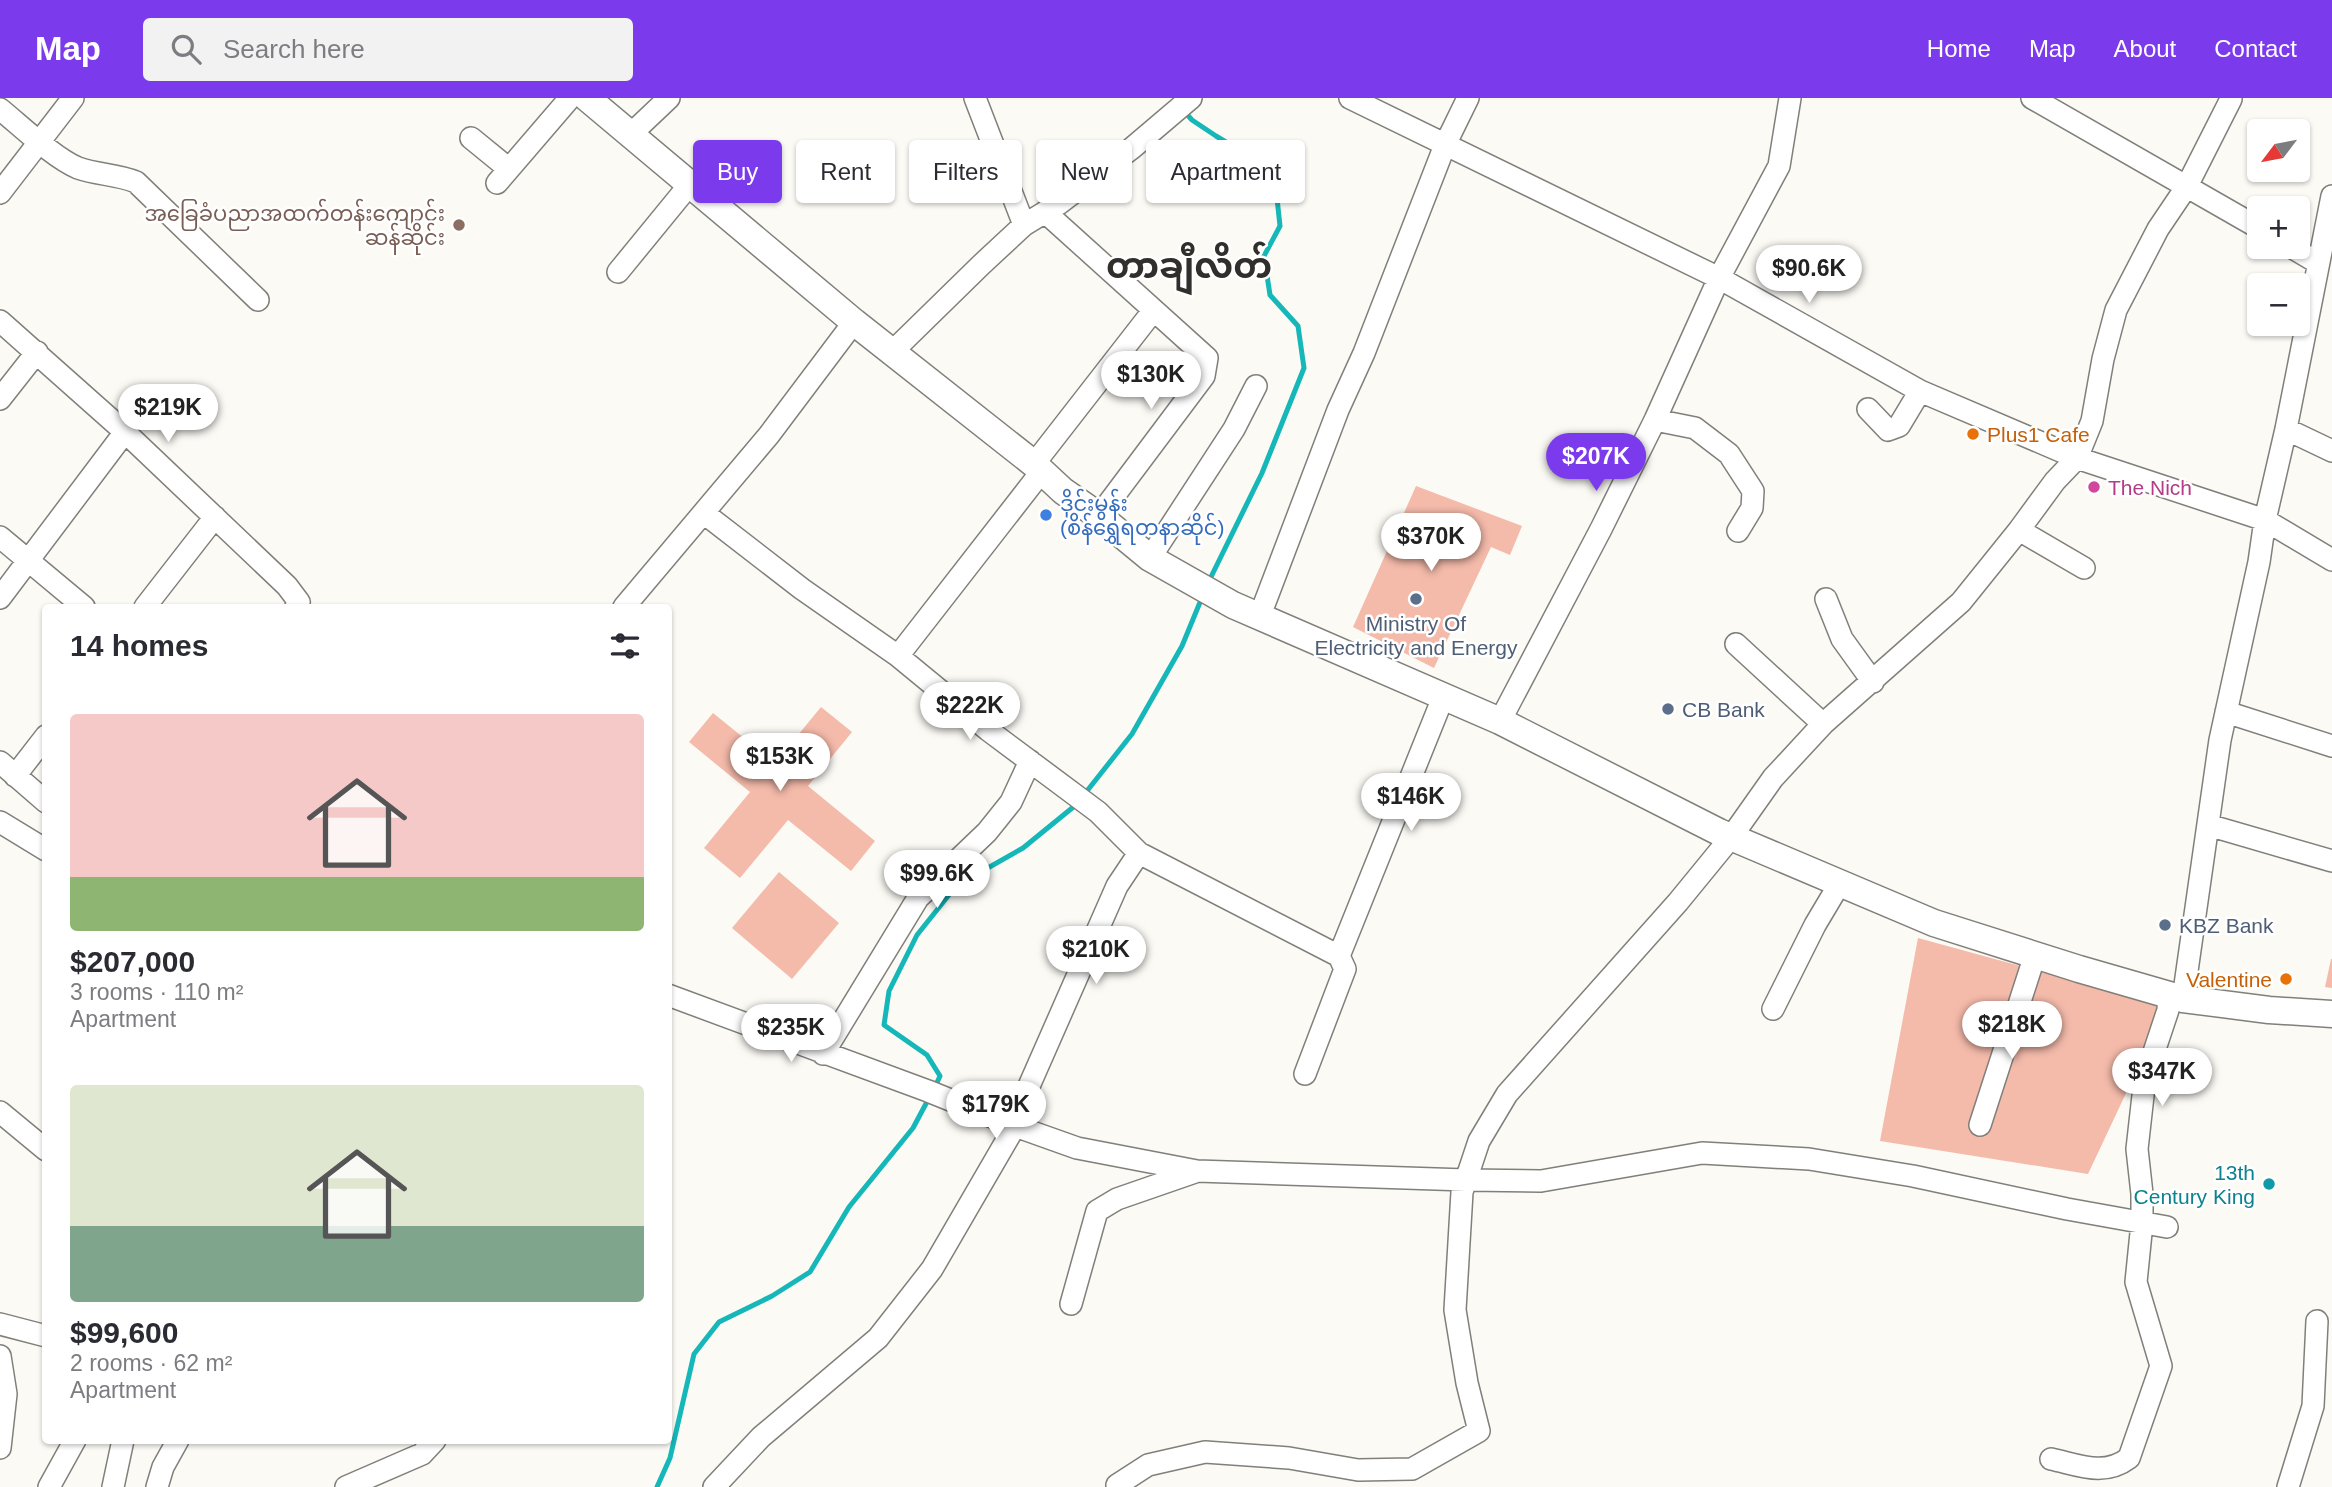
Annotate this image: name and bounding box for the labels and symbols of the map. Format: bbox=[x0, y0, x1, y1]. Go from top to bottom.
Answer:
north arrow bbox=[2247, 119, 2310, 182]
place label: အခြေခံပညာအထက်တန်းကျောင်း ဆန်ဆိုင်း bbox=[144, 198, 445, 255]
marker: အခြေခံပညာအထက်တန်းကျောင်း ဆန်ဆိုင်း bbox=[451, 217, 467, 233]
district label: တာချီလိတ် bbox=[1106, 241, 1272, 296]
pin: $90.6K bbox=[1752, 246, 1866, 305]
pin: $130K bbox=[1102, 352, 1200, 411]
pin: $219K bbox=[119, 384, 217, 444]
place label: Plus1 Cafe bbox=[1987, 423, 2090, 446]
marker: Plus1 Cafe bbox=[1965, 426, 1981, 442]
pin: $207K bbox=[1547, 434, 1645, 493]
place label: The Nich bbox=[2108, 476, 2192, 499]
marker: The Nich bbox=[2086, 479, 2102, 495]
place label: ဒိုင်းမွန်း (စိန်ရွှေရတနာဆိုင်) bbox=[1060, 488, 1224, 545]
marker: ဒိုင်းမွန်း (စိန်ရွှေရတနာဆိုင်) bbox=[1038, 507, 1054, 523]
pin: $370K bbox=[1382, 514, 1480, 573]
marker: Ministry Of Electricity and Energy bbox=[1408, 591, 1424, 607]
place label: Ministry Of Electricity and Energy bbox=[1314, 612, 1518, 659]
pin: $222K bbox=[921, 682, 1019, 742]
place label: CB Bank bbox=[1682, 698, 1765, 721]
marker: CB Bank bbox=[1660, 701, 1676, 717]
pin: $153K bbox=[731, 734, 829, 793]
pin: $146K bbox=[1362, 774, 1460, 833]
pin: $99.6K bbox=[880, 850, 994, 910]
place label: KBZ Bank bbox=[2179, 914, 2274, 937]
marker: KBZ Bank bbox=[2157, 917, 2173, 933]
pin: $210K bbox=[1047, 926, 1145, 986]
place label: Valentine bbox=[2186, 968, 2272, 991]
marker: Valentine bbox=[2278, 971, 2294, 987]
pin: $218K bbox=[1963, 1002, 2061, 1061]
pin: $235K bbox=[742, 1004, 840, 1064]
pin: $347K bbox=[2113, 1048, 2211, 1108]
pin: $179K bbox=[947, 1082, 1045, 1141]
place label: 13th Century King bbox=[2134, 1161, 2255, 1208]
marker: 13th Century King bbox=[2261, 1176, 2277, 1192]

